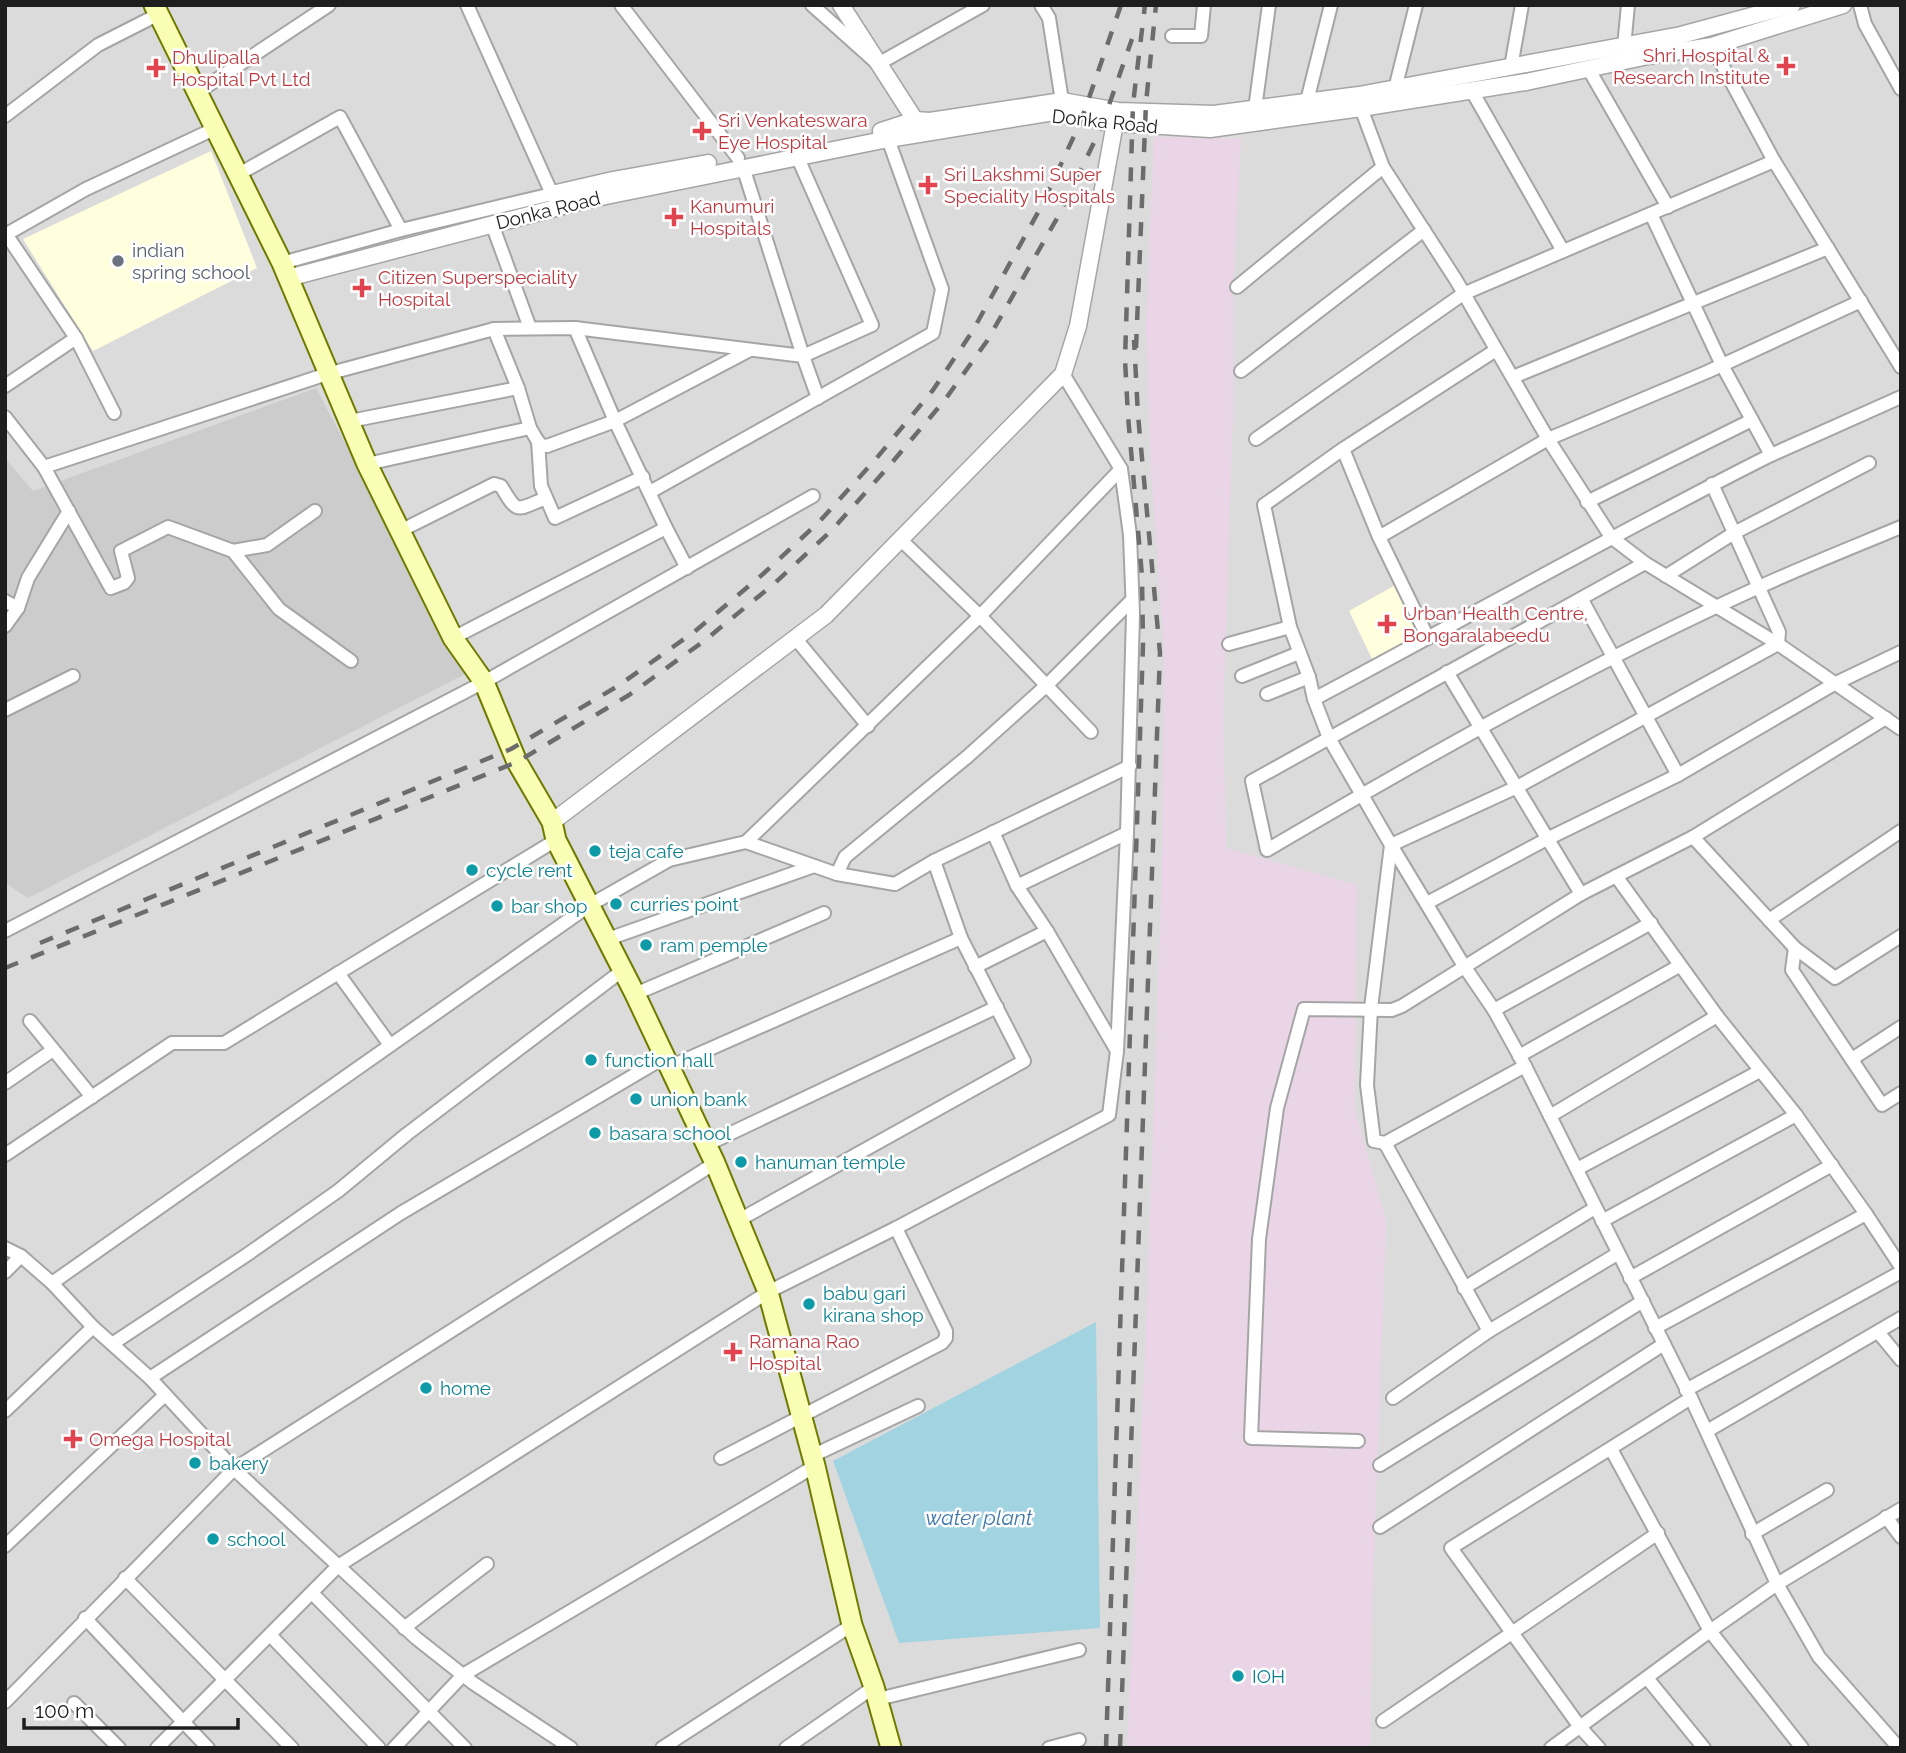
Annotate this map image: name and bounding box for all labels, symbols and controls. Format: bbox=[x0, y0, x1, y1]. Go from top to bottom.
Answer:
place label: Shri Hospital & Research Institute bbox=[1613, 44, 1770, 88]
place label: Dhulipalla Hospital Pvt Ltd bbox=[172, 46, 310, 90]
marker: Shri Hospital & Research Institute bbox=[1776, 56, 1796, 76]
marker: Dhulipalla Hospital Pvt Ltd bbox=[146, 58, 166, 78]
street label: Donka Road bbox=[1051, 104, 1159, 138]
place label: Sri Venkateswara Eye Hospital bbox=[718, 109, 868, 153]
marker: Sri Venkateswara Eye Hospital bbox=[692, 121, 712, 141]
place label: Sri Lakshmi Super Speciality Hospitals bbox=[944, 163, 1115, 207]
marker: Sri Lakshmi Super Speciality Hospitals bbox=[918, 175, 938, 195]
street label: Donka Road bbox=[494, 186, 602, 234]
place label: Kanumuri Hospitals bbox=[690, 195, 775, 239]
marker: Kanumuri Hospitals bbox=[664, 207, 684, 227]
place label: indian spring school bbox=[132, 239, 251, 283]
marker: indian spring school bbox=[110, 253, 126, 269]
place label: Citizen Superspeciality Hospital bbox=[378, 266, 577, 310]
marker: Citizen Superspeciality Hospital bbox=[352, 278, 372, 298]
place label: Urban Health Centre, Bongaralabeedu bbox=[1403, 602, 1588, 646]
marker: Urban Health Centre, Bongaralabeedu bbox=[1377, 614, 1397, 634]
place label: teja cafe bbox=[609, 840, 684, 862]
marker: teja cafe bbox=[587, 843, 603, 859]
place label: cycle rent bbox=[486, 859, 573, 881]
marker: cycle rent bbox=[464, 862, 480, 878]
place label: curries point bbox=[630, 893, 740, 915]
place label: bar shop bbox=[511, 895, 587, 917]
marker: curries point bbox=[608, 896, 624, 912]
marker: bar shop bbox=[489, 898, 505, 914]
place label: ram pemple bbox=[660, 934, 768, 956]
marker: ram pemple bbox=[638, 937, 654, 953]
place label: function hall bbox=[605, 1049, 714, 1071]
marker: function hall bbox=[583, 1052, 599, 1068]
place label: union bank bbox=[650, 1088, 747, 1110]
marker: union bank bbox=[628, 1091, 644, 1107]
place label: basara school bbox=[609, 1122, 732, 1144]
marker: basara school bbox=[587, 1125, 603, 1141]
place label: hanuman temple bbox=[755, 1151, 905, 1173]
marker: hanuman temple bbox=[733, 1154, 749, 1170]
place label: babu gari kirana shop bbox=[823, 1282, 924, 1326]
marker: babu gari kirana shop bbox=[801, 1296, 817, 1312]
place label: Ramana Rao Hospital bbox=[749, 1330, 860, 1374]
marker: Ramana Rao Hospital bbox=[723, 1342, 743, 1362]
place label: home bbox=[440, 1377, 491, 1399]
marker: home bbox=[418, 1380, 434, 1396]
place label: Omega Hospital bbox=[89, 1428, 232, 1450]
marker: Omega Hospital bbox=[63, 1429, 83, 1449]
place label: bakery bbox=[209, 1452, 269, 1474]
marker: bakery bbox=[187, 1455, 203, 1471]
water label: water plant bbox=[926, 1505, 1033, 1530]
place label: school bbox=[227, 1528, 286, 1550]
marker: school bbox=[205, 1531, 221, 1547]
place label: IOH bbox=[1252, 1665, 1285, 1687]
marker: IOH bbox=[1230, 1668, 1246, 1684]
scale bar bbox=[24, 1686, 238, 1730]
text: 100 m bbox=[35, 1698, 94, 1723]

